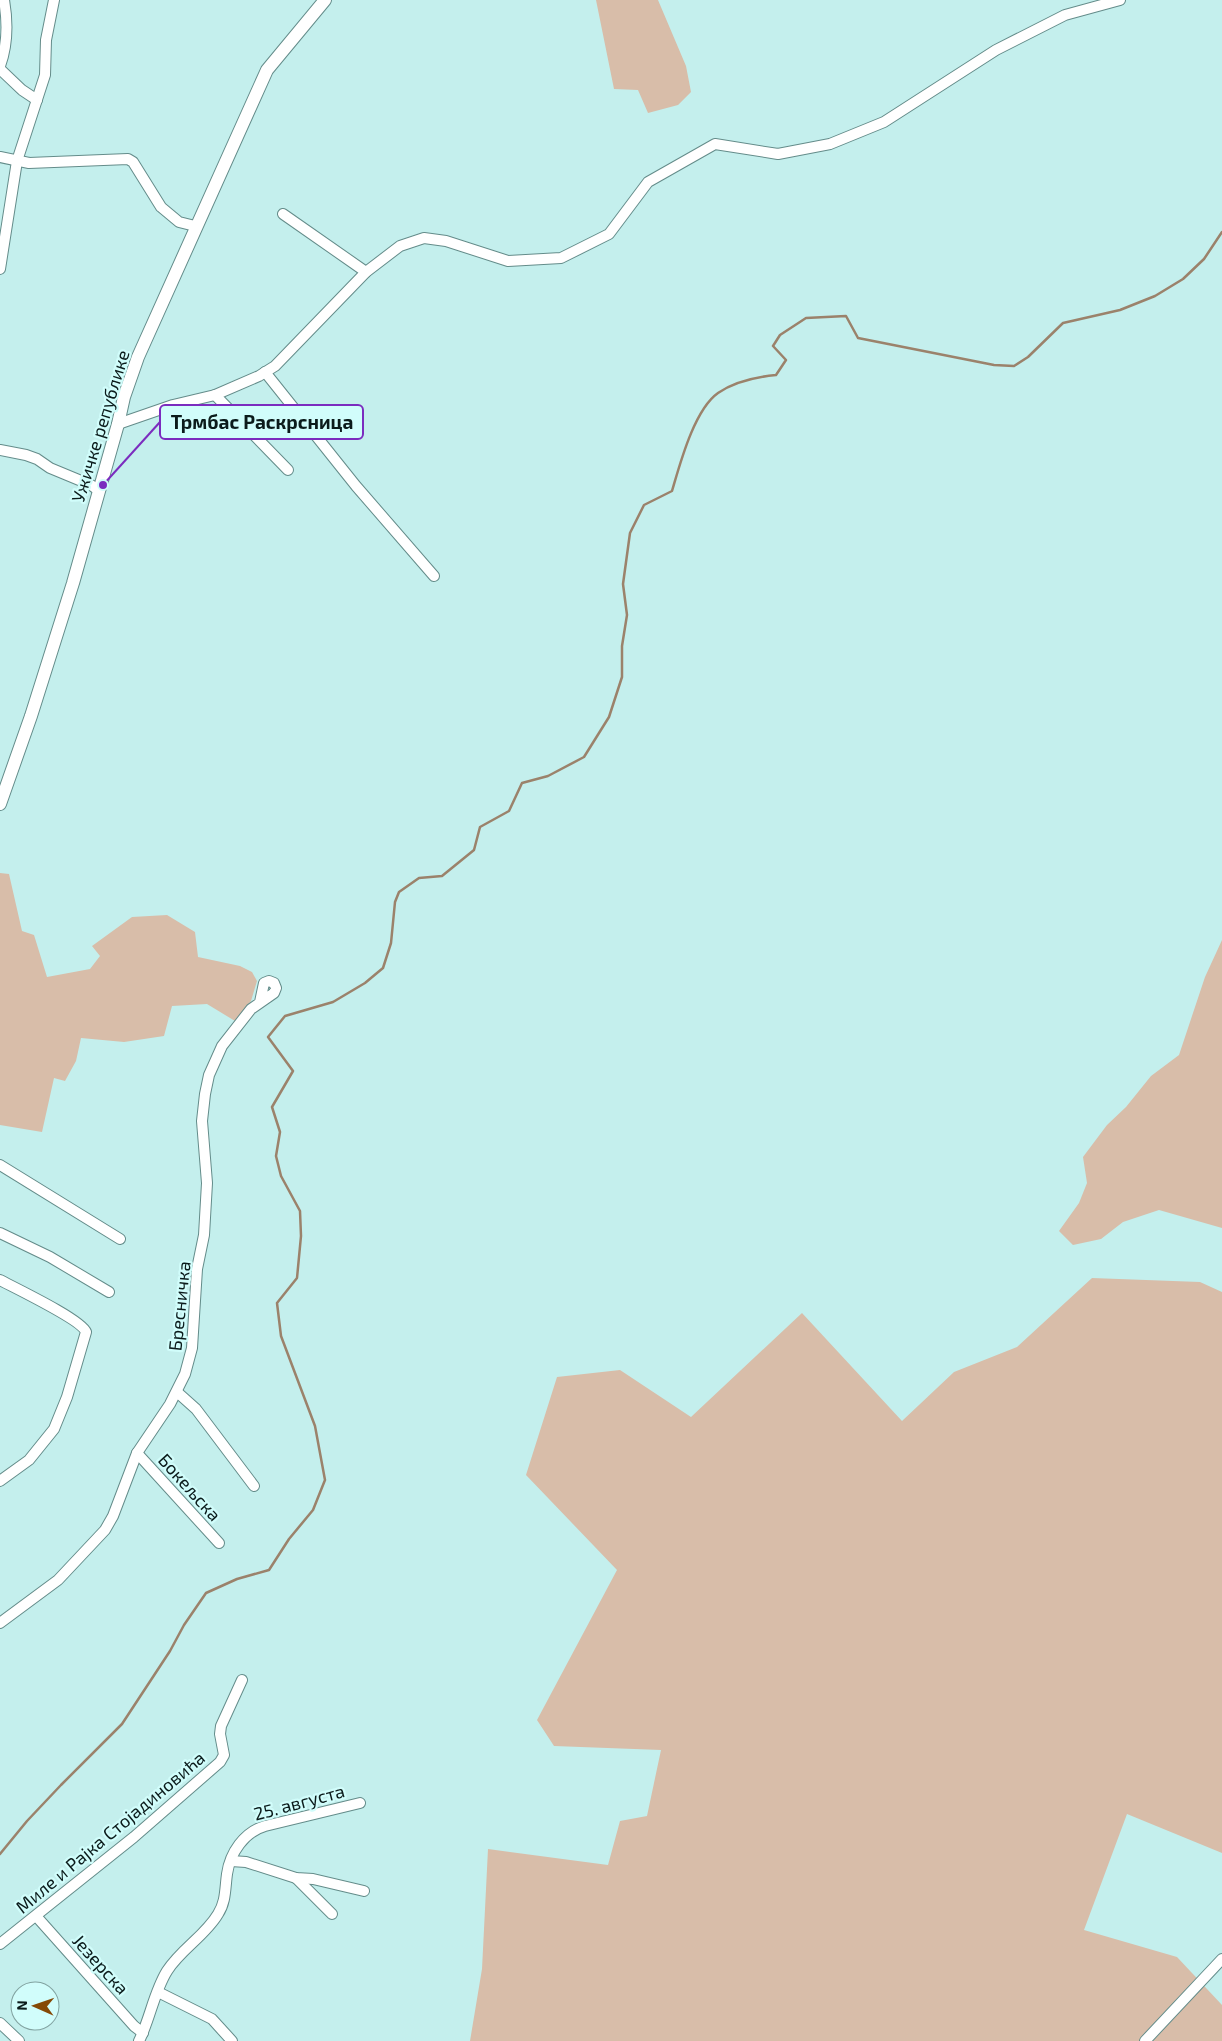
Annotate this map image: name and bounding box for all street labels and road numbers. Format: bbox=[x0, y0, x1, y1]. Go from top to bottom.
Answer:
street label: Ужичке републике bbox=[66, 347, 134, 505]
street label: Бресничка bbox=[163, 1260, 195, 1352]
street label: Бокељска bbox=[154, 1449, 226, 1525]
street label: Миле и Рајка Стојадиновића bbox=[11, 1746, 209, 1918]
street label: 25. августа bbox=[251, 1779, 347, 1825]
street label: Језерска bbox=[68, 1929, 134, 1999]

